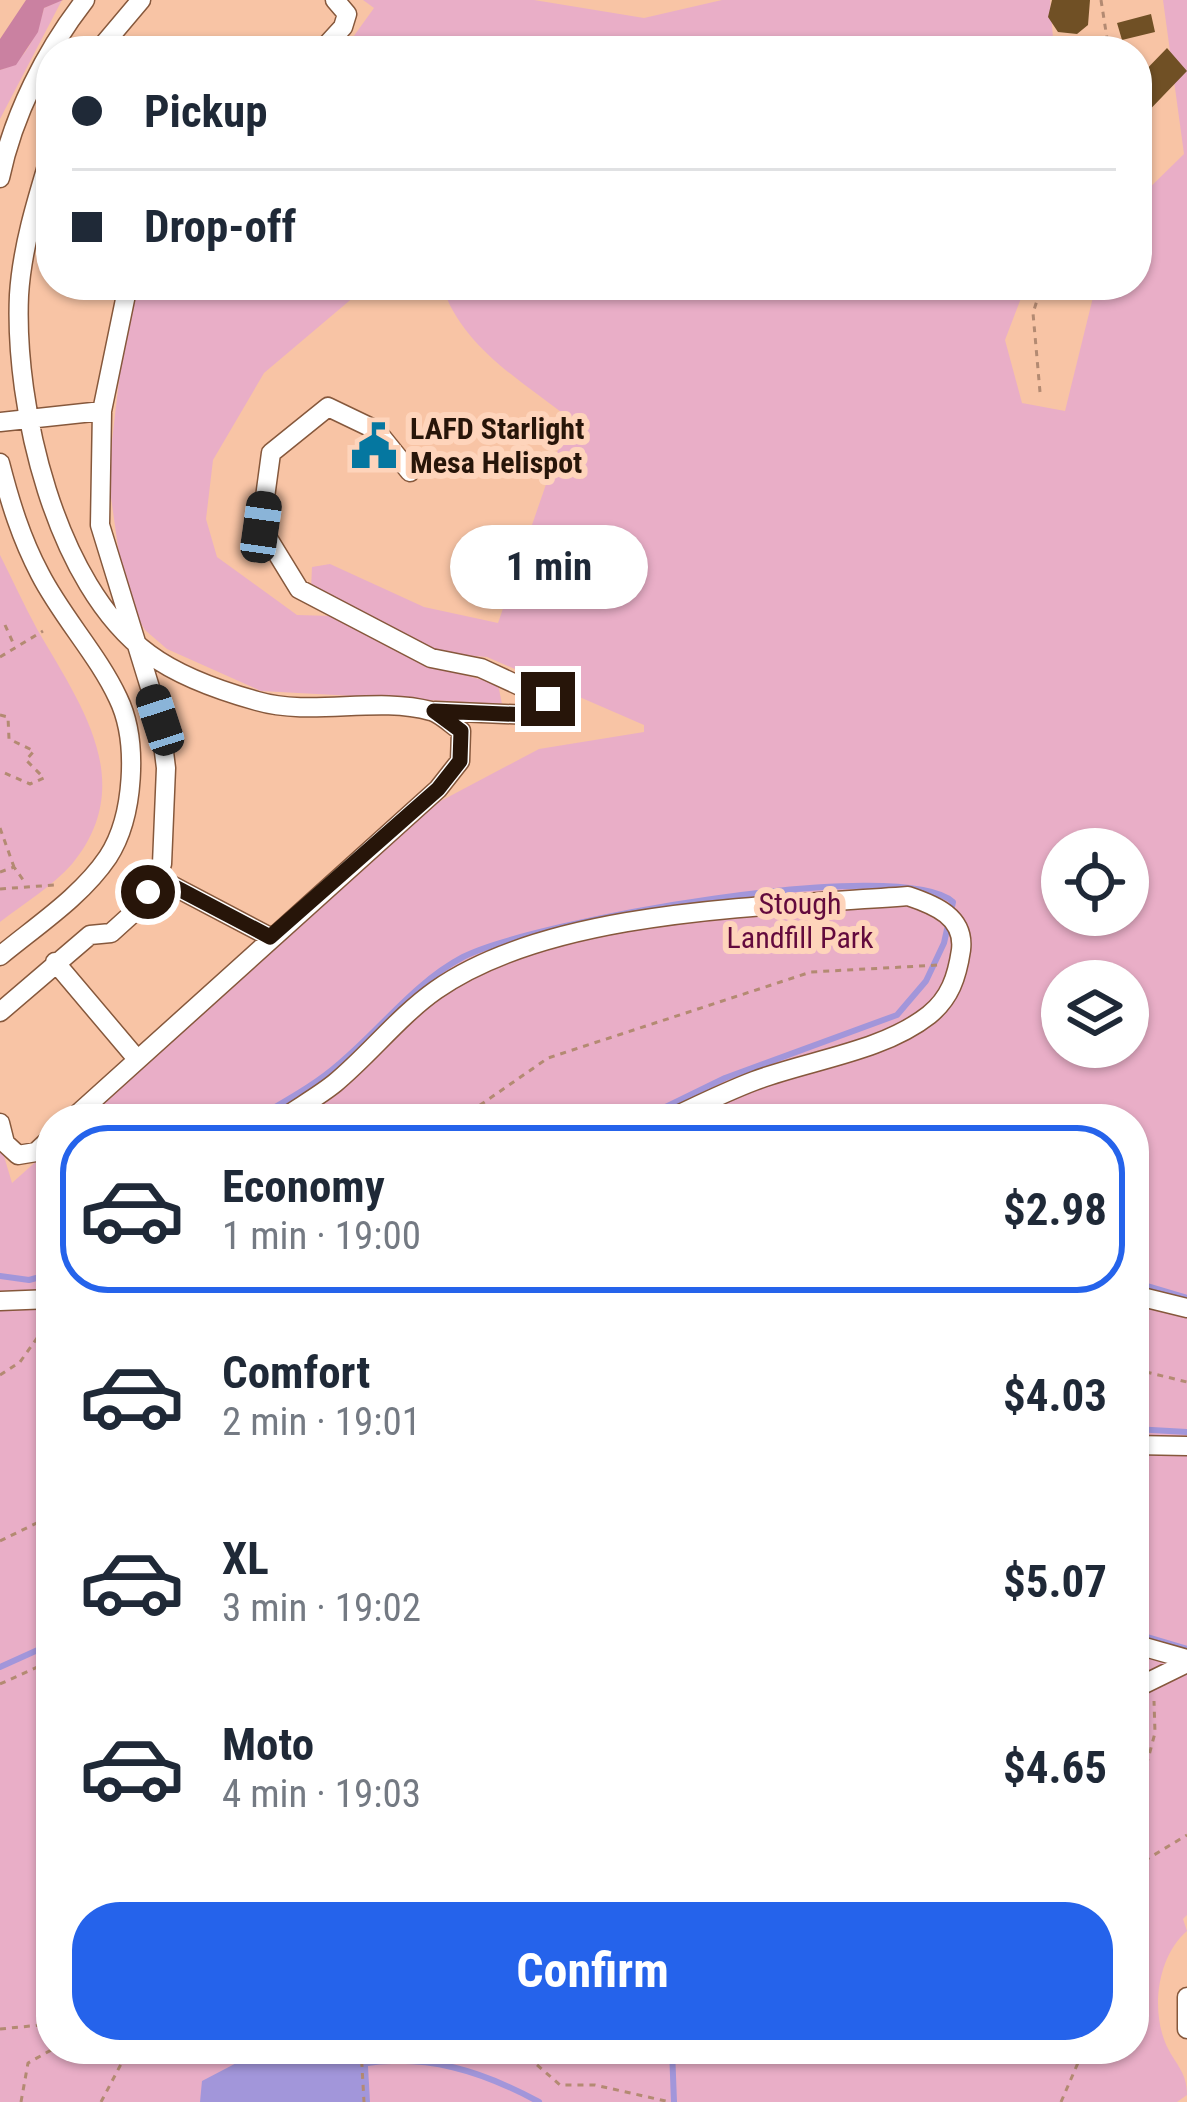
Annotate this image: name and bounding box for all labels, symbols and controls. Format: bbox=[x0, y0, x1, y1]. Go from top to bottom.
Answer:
text: Pickup bbox=[144, 85, 268, 138]
text: Drop-off bbox=[144, 200, 296, 253]
place label: LAFD Starlight Mesa Helispot bbox=[410, 411, 584, 480]
public building icon: LAFD Starlight Mesa Helispot bbox=[349, 421, 399, 471]
car bbox=[238, 489, 284, 565]
callout: 1 min bbox=[449, 525, 647, 609]
text: 1 min bbox=[506, 544, 592, 590]
route end bbox=[521, 672, 575, 726]
car bbox=[132, 680, 188, 760]
map controls bbox=[1041, 828, 1149, 1068]
button: locate bbox=[1041, 828, 1149, 936]
route start bbox=[121, 865, 175, 919]
park label: Stough Landfill Park bbox=[727, 886, 874, 955]
button: layers bbox=[1041, 960, 1149, 1068]
icon: car bbox=[78, 1155, 186, 1263]
text: Economy bbox=[222, 1160, 385, 1213]
text: $2.98 bbox=[1003, 1183, 1107, 1236]
text: 1 min · 19:00 bbox=[222, 1213, 421, 1259]
icon: car bbox=[78, 1341, 186, 1449]
text: Comfort bbox=[222, 1346, 370, 1399]
text: $4.03 bbox=[1003, 1369, 1107, 1422]
text: 2 min · 19:01 bbox=[222, 1399, 421, 1445]
icon: car bbox=[78, 1527, 186, 1635]
text: XL bbox=[222, 1532, 269, 1585]
text: $5.07 bbox=[1003, 1555, 1107, 1608]
text: 3 min · 19:02 bbox=[222, 1585, 421, 1631]
icon: car bbox=[78, 1713, 186, 1821]
text: Moto bbox=[222, 1718, 314, 1771]
text: $4.65 bbox=[1003, 1741, 1107, 1794]
text: 4 min · 19:03 bbox=[222, 1771, 421, 1817]
button: Confirm bbox=[72, 1902, 1113, 2040]

